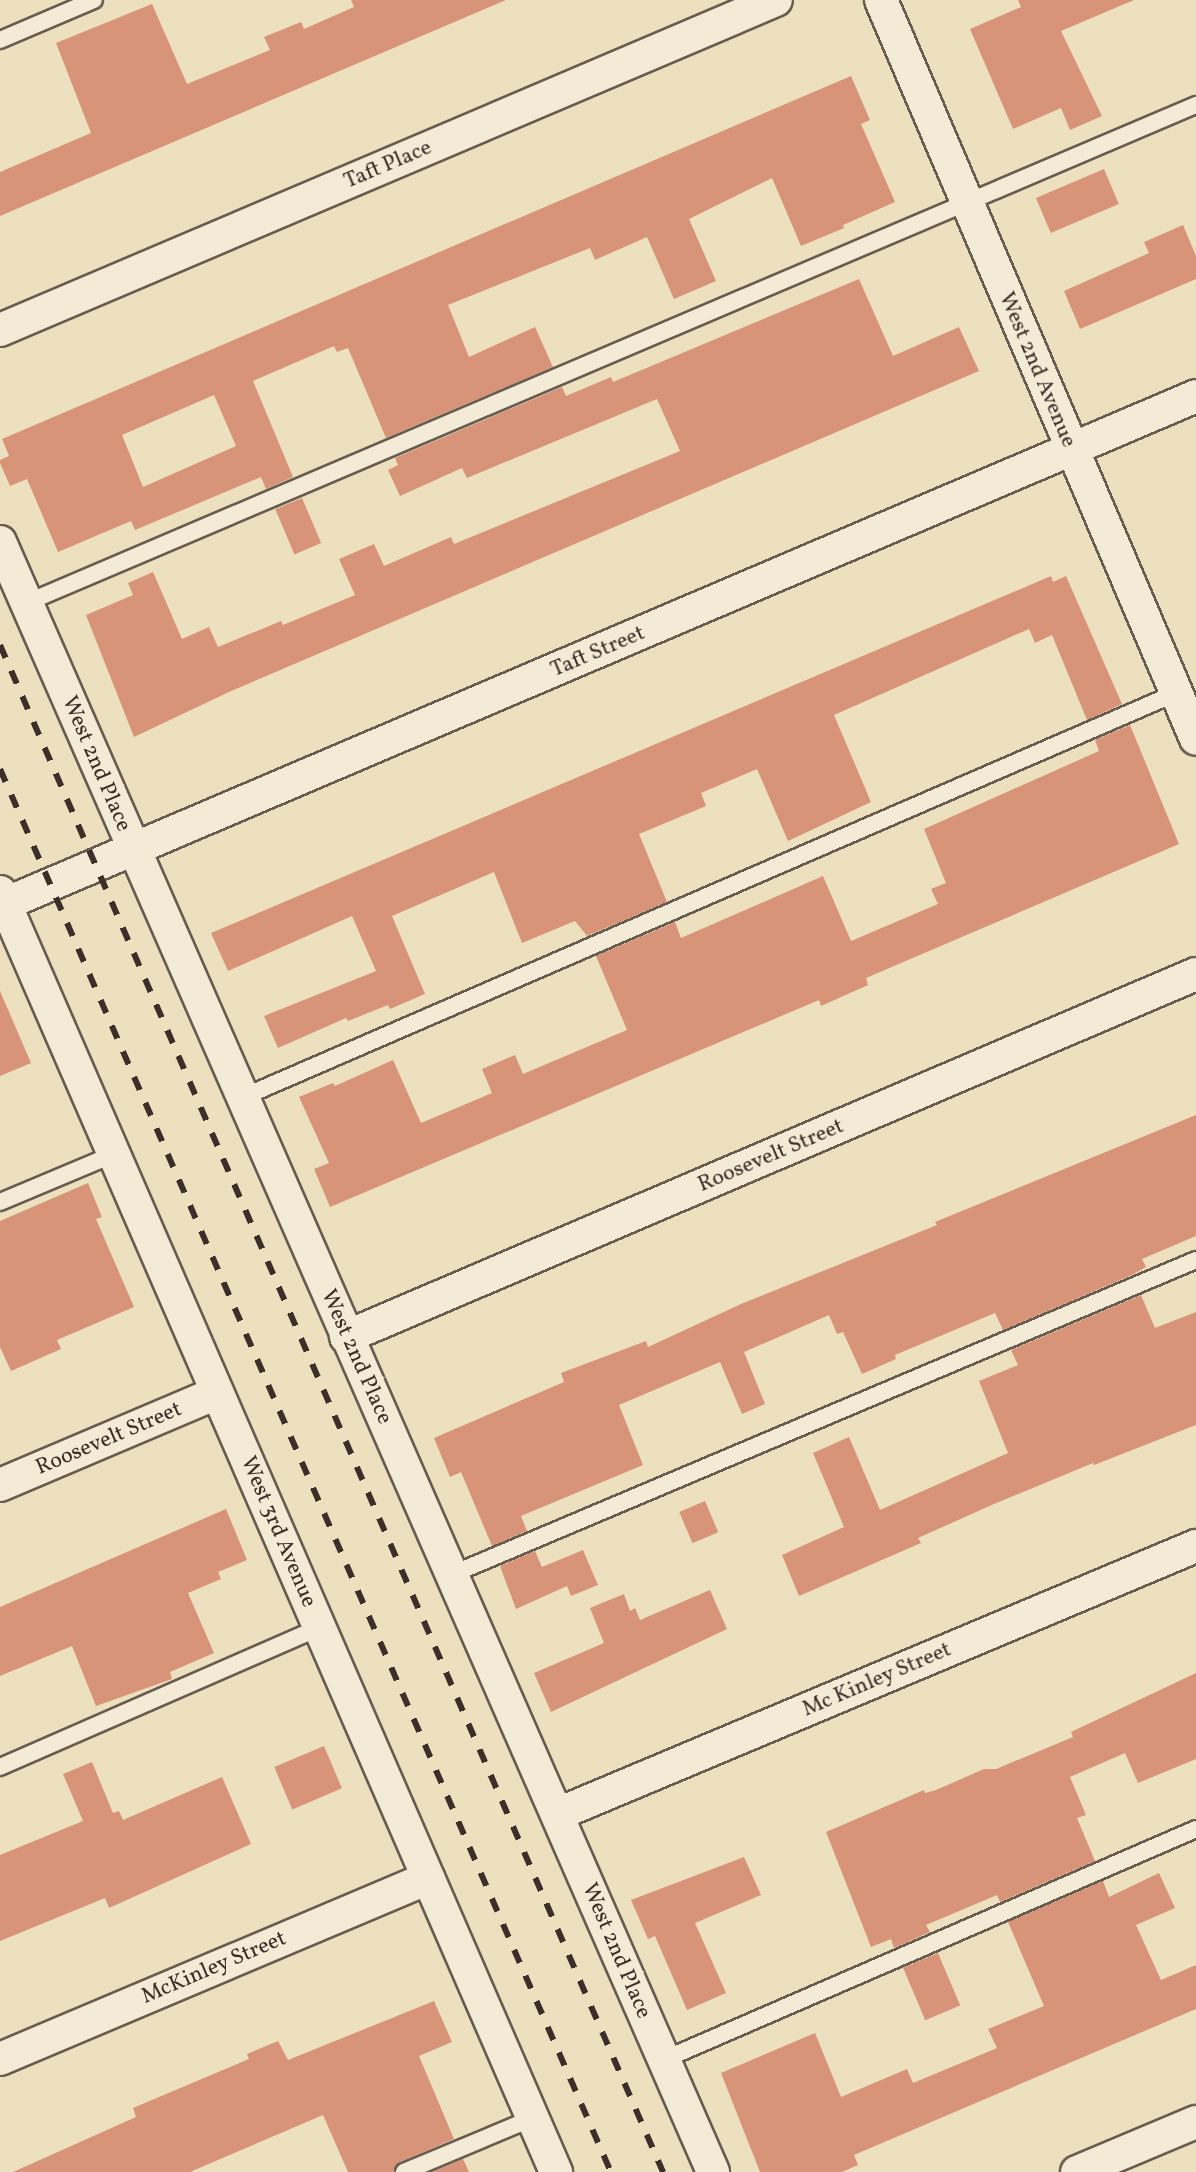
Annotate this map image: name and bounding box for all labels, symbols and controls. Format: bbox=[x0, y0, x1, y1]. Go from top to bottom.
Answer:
street label: Taft Place bbox=[340, 135, 436, 195]
street label: West 2nd Avenue bbox=[992, 288, 1082, 452]
street label: Taft Street bbox=[547, 620, 649, 684]
street label: West 2nd Place bbox=[56, 692, 136, 836]
street label: Roosevelt Street bbox=[694, 1113, 848, 1199]
street label: West 2nd Place bbox=[315, 1286, 397, 1428]
street label: Roosevelt Street bbox=[32, 1396, 186, 1482]
street label: West 3rd Avenue bbox=[234, 1452, 322, 1612]
street label: Mc Kinley Street bbox=[798, 1637, 956, 1723]
street label: West 2nd Place bbox=[576, 1879, 656, 2023]
street label: McKinley Street bbox=[137, 1926, 291, 2010]

